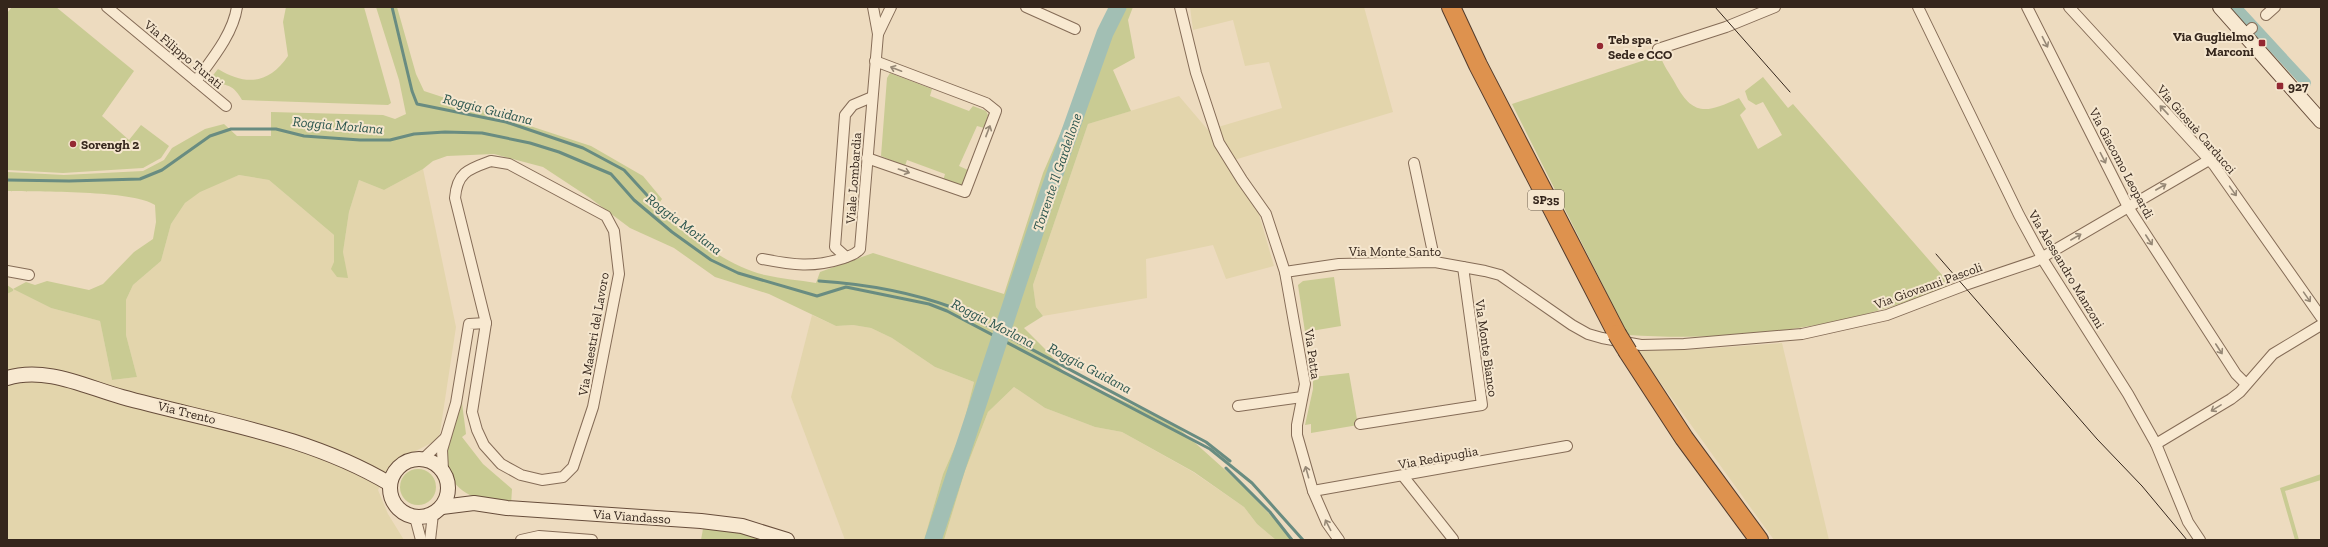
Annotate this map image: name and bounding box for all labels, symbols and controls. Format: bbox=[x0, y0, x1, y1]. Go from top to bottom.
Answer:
street label: Via Filippo Turati bbox=[140, 16, 226, 92]
place label: Via Guglielmo Marconi bbox=[2173, 29, 2254, 59]
place label: Teb spa - Sede e CCO bbox=[1608, 32, 1672, 62]
one-way arrow bbox=[2041, 36, 2049, 48]
marker: Via Guglielmo Marconi bbox=[2257, 38, 2267, 48]
marker: Teb spa - Sede e CCO bbox=[1595, 41, 1605, 51]
one-way arrow bbox=[890, 65, 902, 73]
place label: 927 bbox=[2288, 79, 2309, 94]
street label: Via Giosuè Carducci bbox=[2153, 81, 2239, 177]
marker: 927 bbox=[2275, 81, 2285, 91]
water label: Roggia Guidana bbox=[441, 90, 535, 129]
street label: Via Giacomo Leopardi bbox=[2086, 105, 2157, 221]
one-way arrow bbox=[2160, 106, 2169, 116]
water label: Torrente Il Gardellone bbox=[1029, 111, 1086, 233]
water label: Roggia Morlana bbox=[292, 113, 384, 138]
one-way arrow bbox=[985, 125, 993, 137]
street label: Viale Lombardia bbox=[843, 131, 864, 225]
place label: Sorengh 2 bbox=[81, 137, 139, 152]
marker: Sorengh 2 bbox=[68, 139, 78, 149]
one-way arrow bbox=[2100, 152, 2107, 164]
one-way arrow bbox=[898, 168, 911, 175]
one-way arrow bbox=[2155, 183, 2167, 191]
one-way arrow bbox=[2229, 185, 2237, 196]
water label: Roggia Morlana bbox=[642, 190, 725, 259]
road number: SP35 bbox=[1528, 190, 1564, 210]
street label: Via Alessandro Manzoni bbox=[2025, 207, 2108, 331]
one-way arrow bbox=[2070, 233, 2082, 241]
one-way arrow bbox=[2145, 234, 2153, 246]
street label: Via Monte Santo bbox=[1348, 244, 1442, 259]
street label: Via Giovanni Pascoli bbox=[1871, 259, 1984, 312]
street label: Via Maestri del Lavoro bbox=[575, 271, 612, 398]
one-way arrow bbox=[2303, 292, 2311, 303]
water label: Roggia Morlana bbox=[948, 295, 1037, 352]
street label: Via Monte Bianco bbox=[1472, 297, 1501, 398]
street label: Via Patta bbox=[1301, 327, 1324, 381]
water label: Roggia Guidana bbox=[1045, 339, 1134, 398]
one-way arrow bbox=[2216, 343, 2224, 355]
street label: Via Trento bbox=[155, 398, 218, 427]
one-way arrow bbox=[2211, 404, 2222, 412]
street label: Via Redipuglia bbox=[1396, 443, 1480, 472]
one-way arrow bbox=[1303, 465, 1310, 478]
street label: Via Viandasso bbox=[592, 506, 672, 527]
one-way arrow bbox=[1324, 519, 1331, 531]

